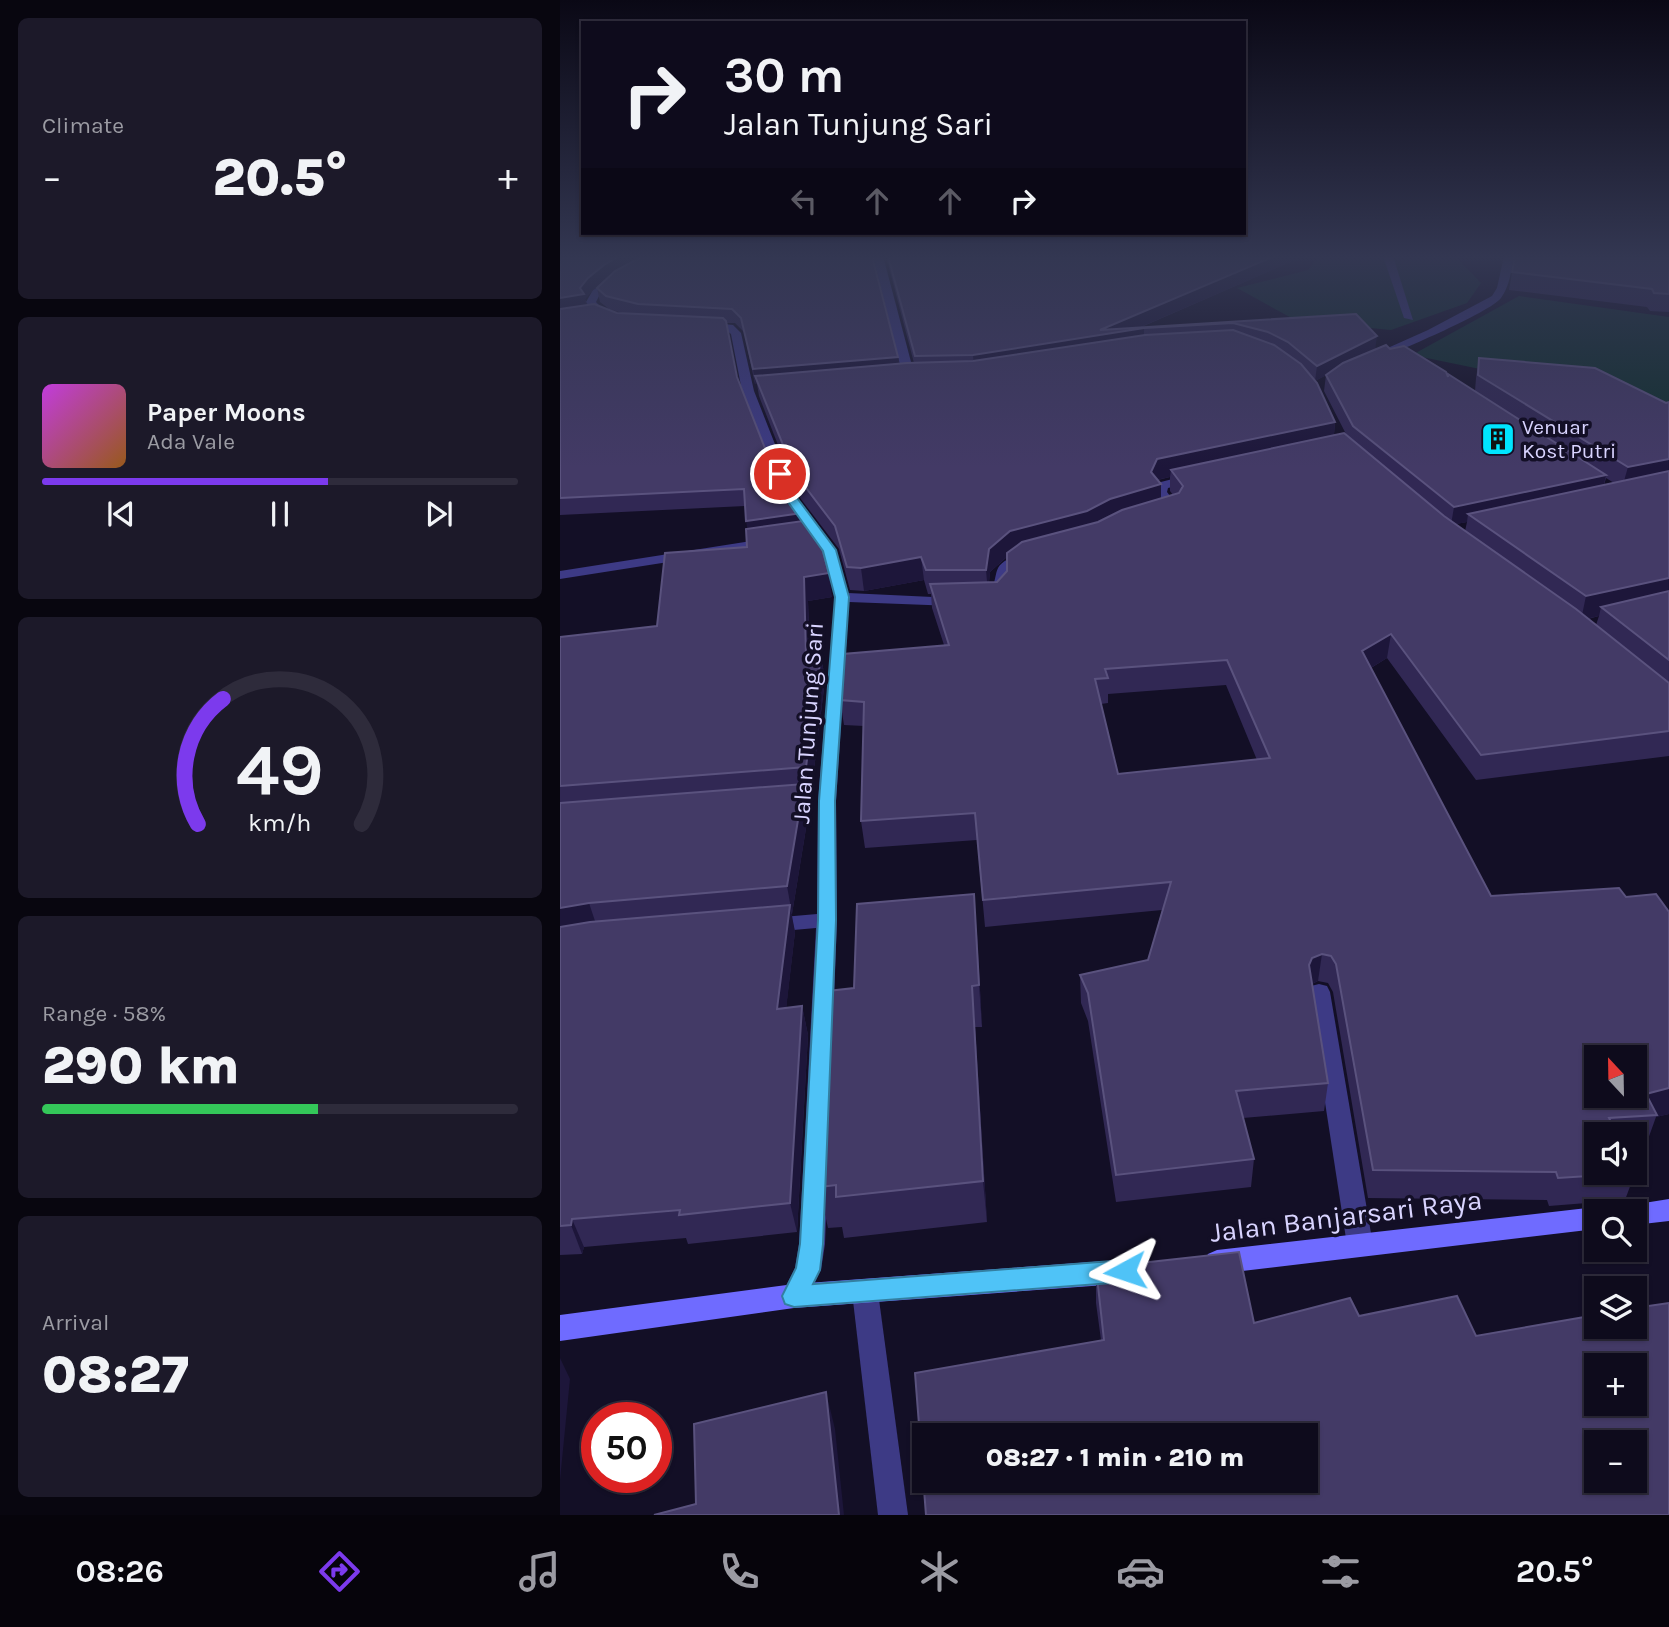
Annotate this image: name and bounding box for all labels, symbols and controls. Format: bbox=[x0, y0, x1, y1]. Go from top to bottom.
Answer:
text: 30 m bbox=[724, 47, 844, 104]
icon: right bbox=[609, 49, 700, 140]
text: Jalan Tunjung Sari bbox=[724, 106, 993, 143]
text: Climate bbox=[42, 112, 124, 139]
text: 20.5° bbox=[212, 147, 348, 208]
text: − bbox=[42, 155, 62, 200]
text: + bbox=[498, 155, 518, 200]
icon: left bbox=[785, 182, 823, 220]
icon: ahead bbox=[858, 182, 896, 220]
icon: ahead bbox=[931, 182, 969, 220]
icon: right bbox=[1004, 182, 1042, 220]
text: Paper Moons bbox=[147, 397, 306, 428]
place label: Venuar Kost Putri bbox=[1522, 415, 1616, 463]
building icon: Venuar Kost Putri bbox=[1479, 420, 1517, 458]
text: Ada Vale bbox=[147, 428, 235, 455]
pin bbox=[750, 444, 810, 504]
icon: arrive bbox=[761, 455, 799, 493]
icon: previous bbox=[102, 495, 140, 533]
icon: pause bbox=[261, 495, 299, 533]
icon: next bbox=[420, 495, 458, 533]
street label: Jalan Tunjung Sari bbox=[787, 621, 829, 825]
text: 49 bbox=[236, 727, 324, 812]
text: km/h bbox=[248, 807, 312, 836]
text: Range · 58% bbox=[42, 1000, 166, 1027]
text: 290 km bbox=[42, 1035, 240, 1096]
north arrow bbox=[1584, 1045, 1647, 1108]
map controls bbox=[1584, 1045, 1647, 1493]
button: sound bbox=[1584, 1122, 1647, 1185]
street label: Jalan Banjarsari Raya bbox=[1208, 1183, 1484, 1249]
button: search bbox=[1584, 1199, 1647, 1262]
position arrow bbox=[1088, 1234, 1162, 1308]
button: layers bbox=[1584, 1276, 1647, 1339]
text: Arrival bbox=[42, 1309, 109, 1336]
text: 08:27 bbox=[42, 1344, 189, 1405]
button: + bbox=[1584, 1353, 1647, 1416]
speed limit sign: 50 bbox=[581, 1402, 672, 1493]
button: − bbox=[1584, 1430, 1647, 1493]
text: 08:27 · 1 min · 210 m bbox=[986, 1442, 1244, 1473]
icon: directions bbox=[315, 1547, 364, 1596]
icon: music bbox=[515, 1547, 564, 1596]
icon: phone bbox=[715, 1547, 764, 1596]
icon: climate bbox=[915, 1547, 964, 1596]
icon: car bbox=[1116, 1547, 1165, 1596]
icon: filters bbox=[1316, 1547, 1365, 1596]
text: 08:26 bbox=[76, 1553, 164, 1590]
text: 20.5° bbox=[1516, 1553, 1593, 1590]

